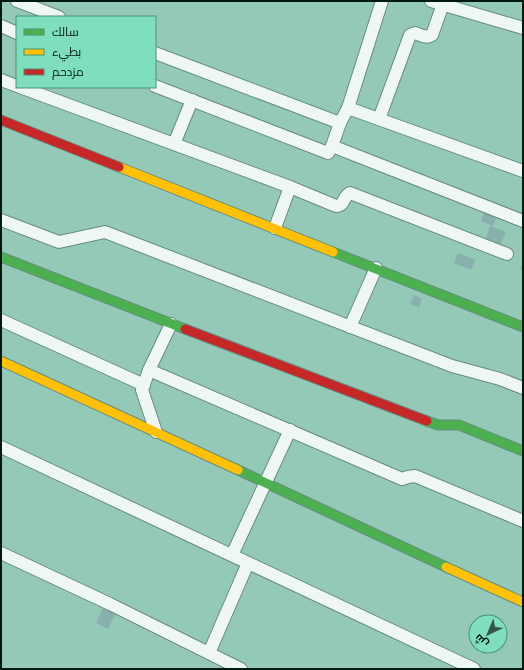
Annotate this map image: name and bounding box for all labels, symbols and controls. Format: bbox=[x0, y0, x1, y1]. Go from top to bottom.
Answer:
legend bbox=[16, 16, 156, 88]
text: سالك bbox=[52, 24, 79, 38]
text: بطيء bbox=[52, 44, 81, 62]
text: مزدحم bbox=[52, 64, 84, 80]
north arrow bbox=[468, 614, 508, 654]
text: ش bbox=[471, 631, 491, 651]

